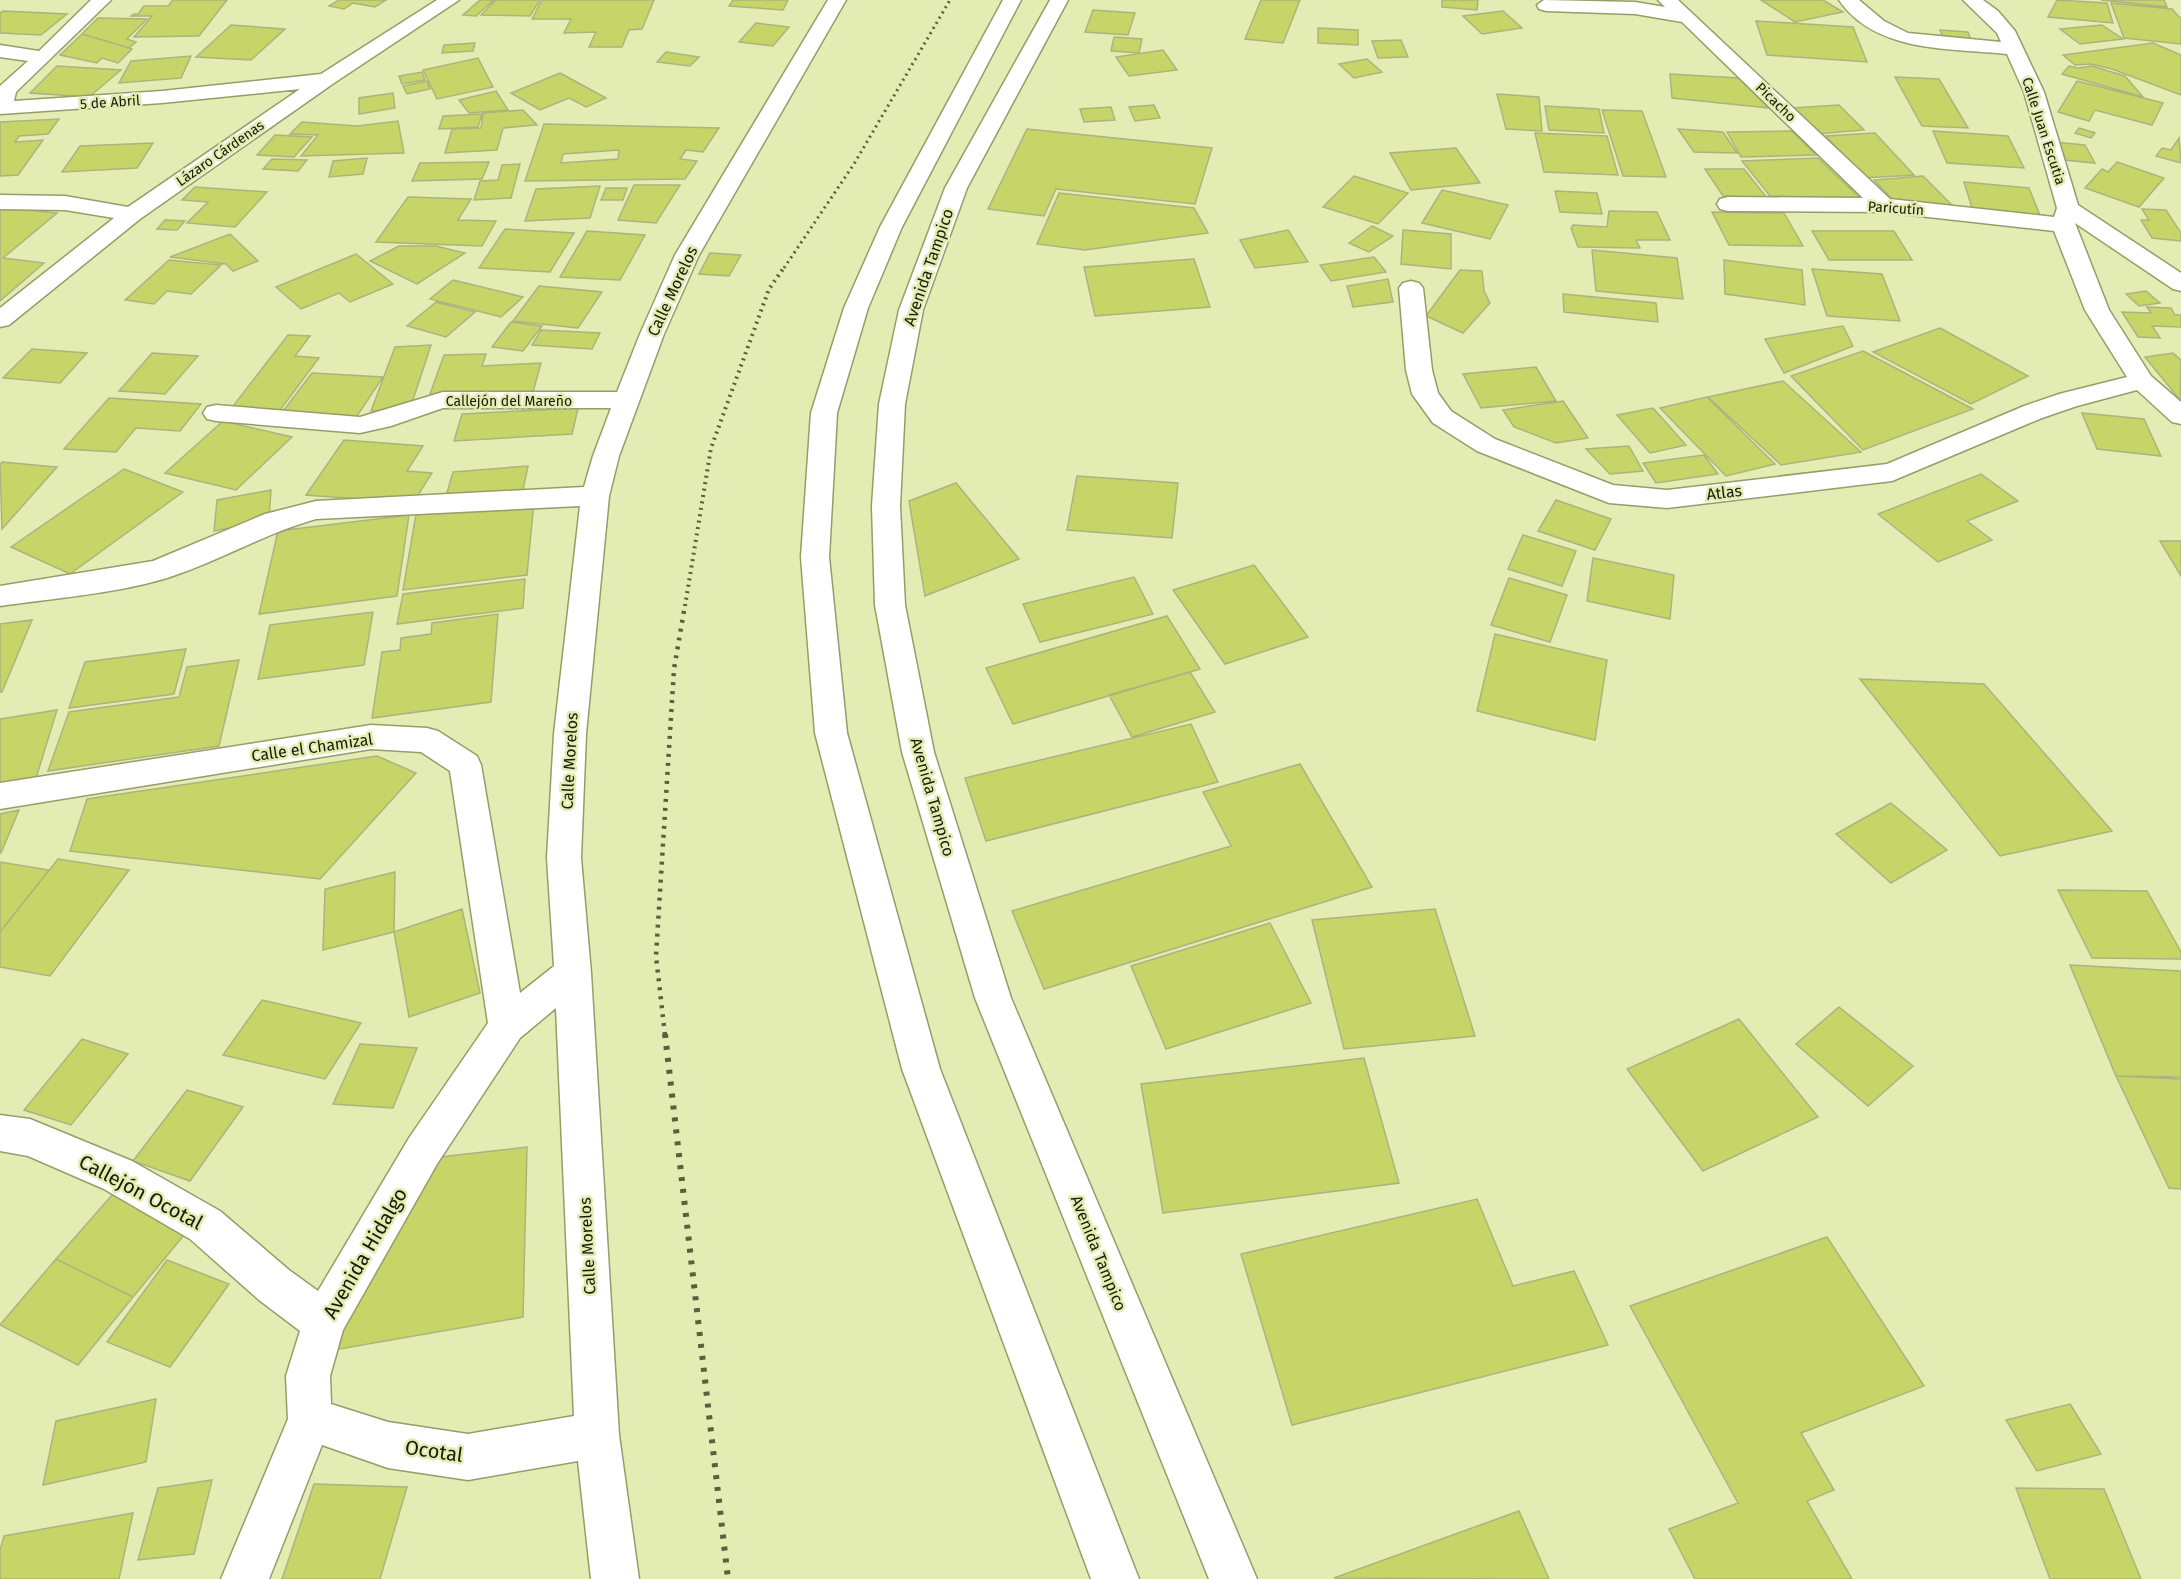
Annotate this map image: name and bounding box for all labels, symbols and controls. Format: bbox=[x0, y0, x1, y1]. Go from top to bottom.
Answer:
street label: Calle Juan Escutia bbox=[2018, 75, 2069, 187]
street label: Picacho bbox=[1752, 79, 1799, 126]
street label: 5 de Abril bbox=[79, 92, 141, 113]
street label: Lázaro Cárdenas bbox=[173, 117, 268, 190]
street label: Paricutín bbox=[1867, 198, 1925, 219]
street label: Avenida Tampico bbox=[900, 206, 957, 328]
street label: Calle Morelos bbox=[643, 243, 702, 339]
street label: Callejón del Mareño bbox=[446, 393, 572, 410]
street label: Atlas bbox=[1705, 481, 1743, 504]
street label: Calle Morelos bbox=[557, 712, 582, 810]
street label: Calle el Chamizal bbox=[250, 730, 374, 765]
street label: Avenida Tampico bbox=[906, 736, 959, 859]
street label: Callejón Ocotal bbox=[75, 1149, 207, 1235]
street label: Avenida Hidalgo bbox=[318, 1183, 412, 1323]
street label: Avenida Tampico bbox=[1067, 1193, 1130, 1314]
street label: Calle Morelos bbox=[575, 1197, 600, 1295]
street label: Ocotal bbox=[403, 1435, 465, 1467]

